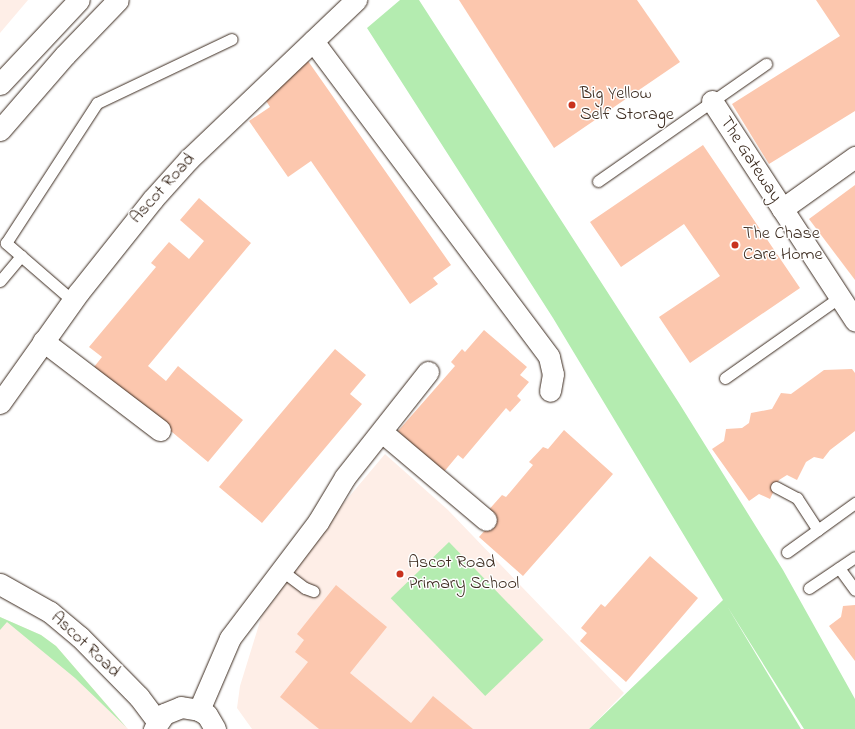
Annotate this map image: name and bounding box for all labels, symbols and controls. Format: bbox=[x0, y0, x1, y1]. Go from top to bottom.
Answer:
place label: Big Yellow Self Storage bbox=[580, 84, 674, 126]
marker: Big Yellow Self Storage bbox=[567, 100, 577, 110]
street label: The Gateway bbox=[714, 113, 786, 207]
street label: Ascot Road bbox=[126, 149, 200, 229]
place label: The Chase Care Home bbox=[743, 224, 823, 266]
marker: The Chase Care Home bbox=[730, 240, 740, 250]
place label: Ascot Road Primary School bbox=[408, 553, 519, 596]
marker: Ascot Road Primary School bbox=[395, 569, 405, 579]
street label: Ascot Road bbox=[46, 607, 124, 683]

